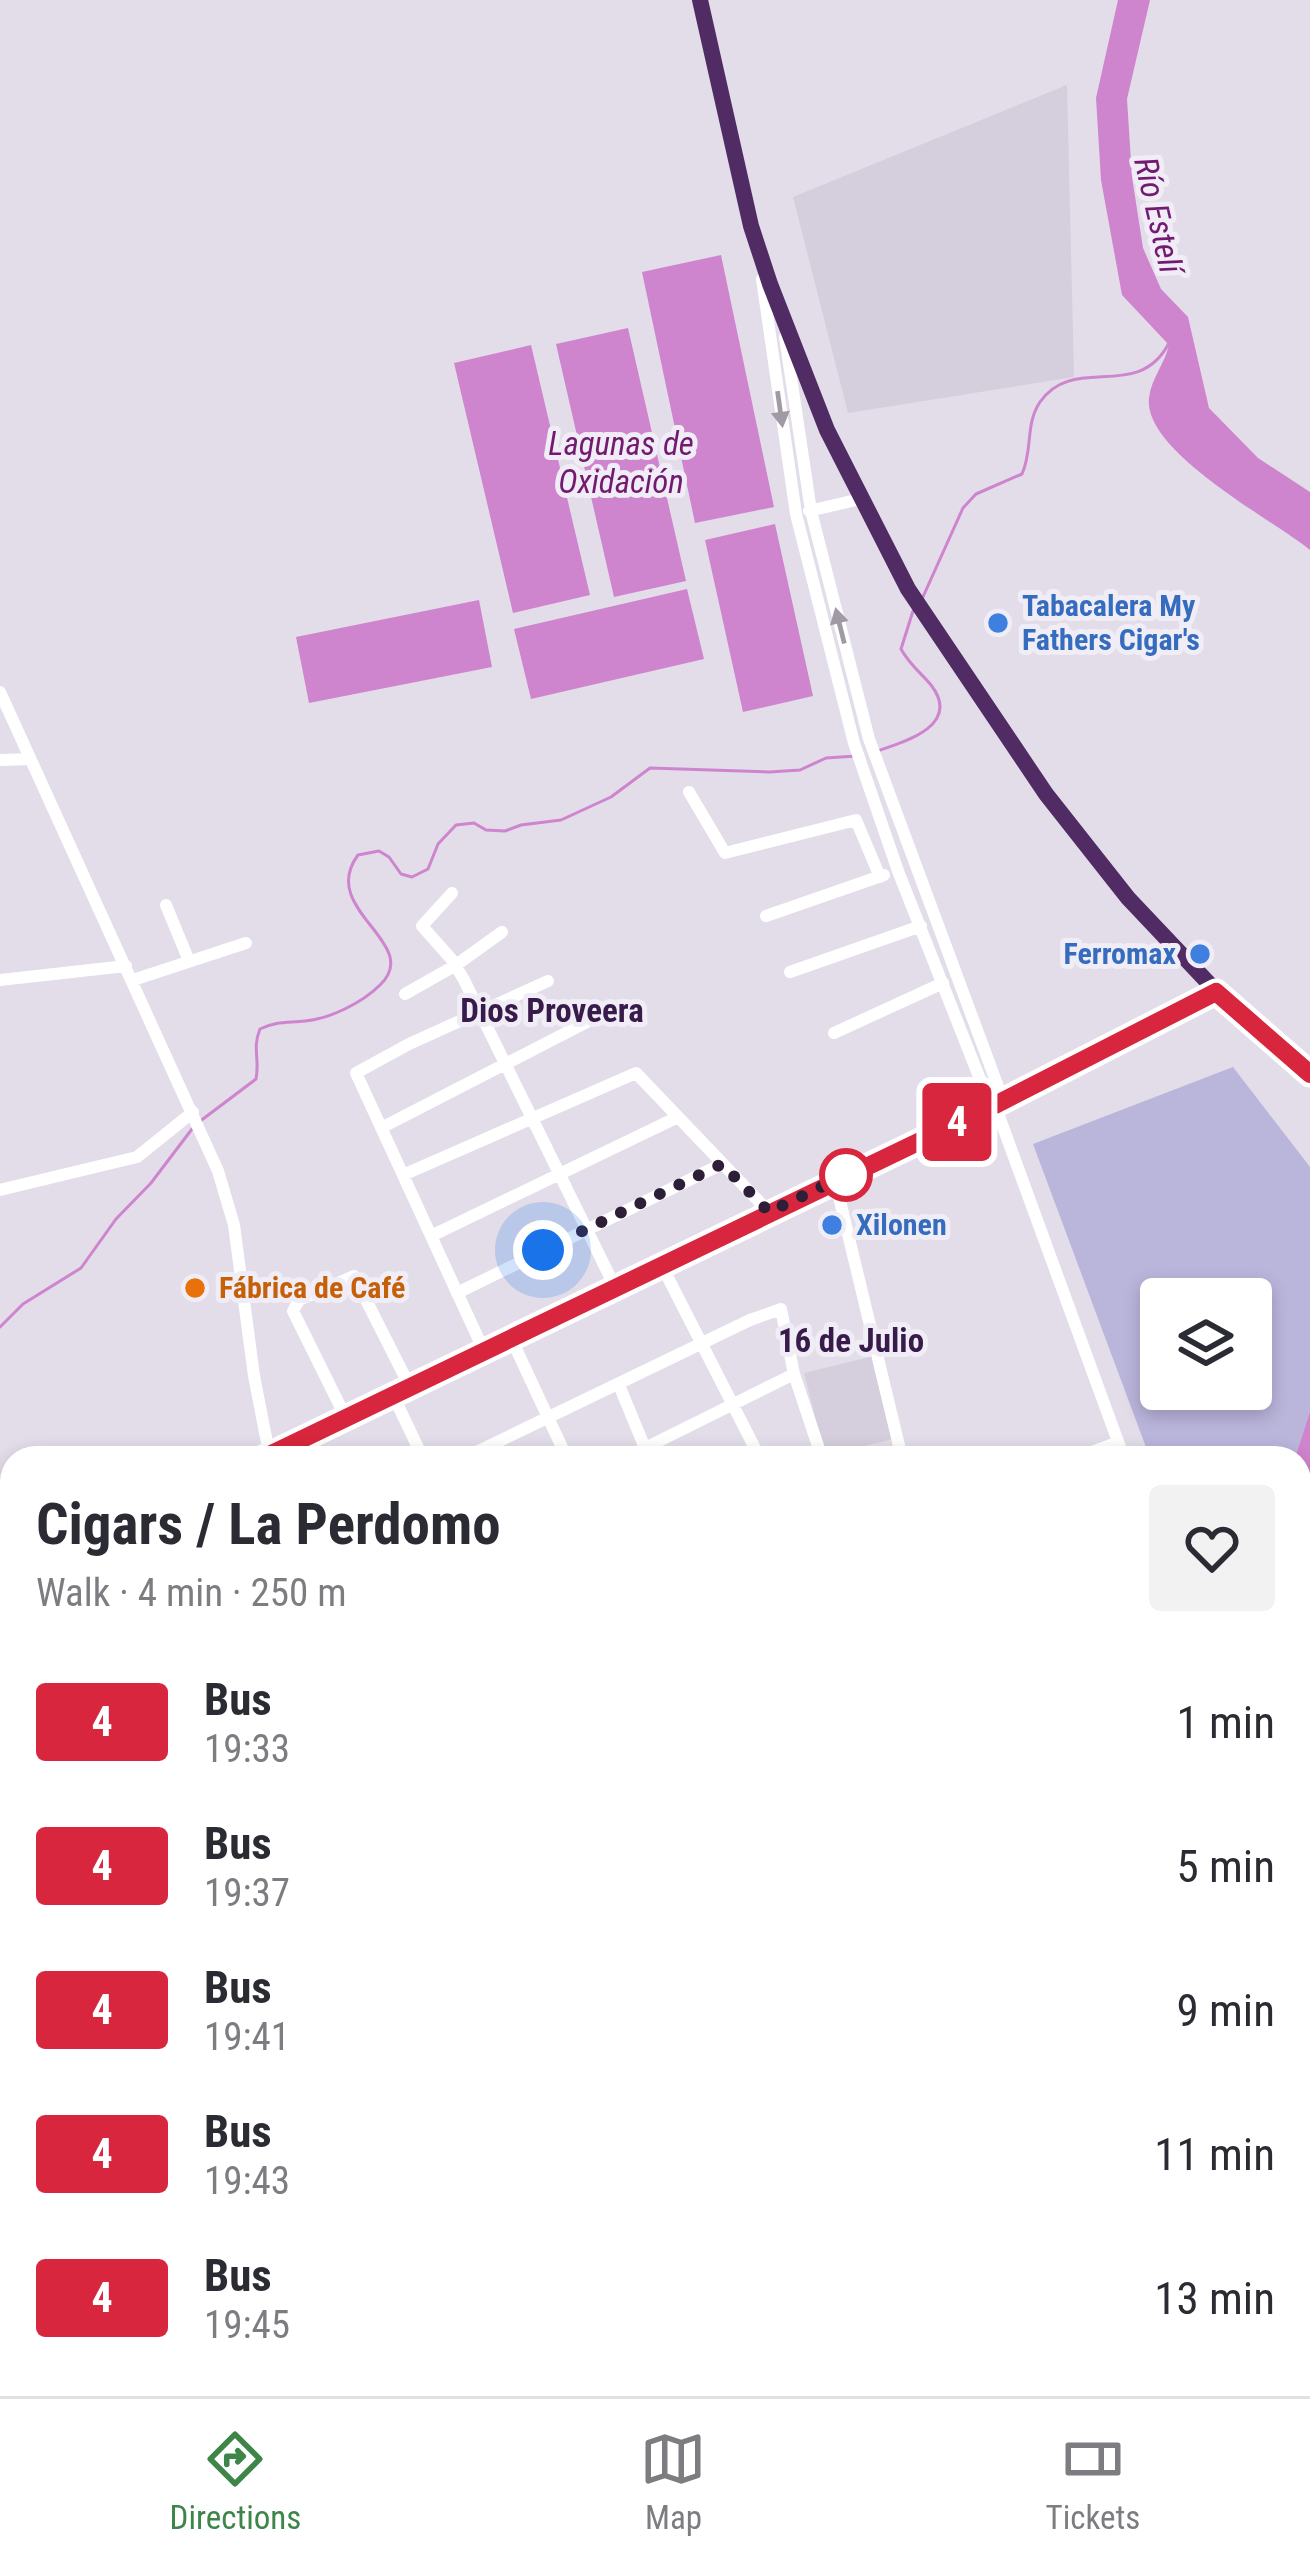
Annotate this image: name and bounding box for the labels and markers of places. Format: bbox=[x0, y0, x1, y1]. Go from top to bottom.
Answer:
place label: Tabacalera My Fathers Cigar's bbox=[1022, 588, 1200, 657]
marker: Tabacalera My Fathers Cigar's bbox=[985, 610, 1011, 636]
place label: Ferromax bbox=[1063, 936, 1176, 971]
marker: Ferromax bbox=[1187, 941, 1213, 967]
unlabelled marker bbox=[821, 1150, 871, 1200]
place label: Xilonen bbox=[856, 1207, 947, 1242]
marker: Xilonen bbox=[819, 1212, 845, 1238]
place label: Fábrica de Café bbox=[219, 1270, 405, 1305]
marker: Fábrica de Café bbox=[182, 1275, 208, 1301]

